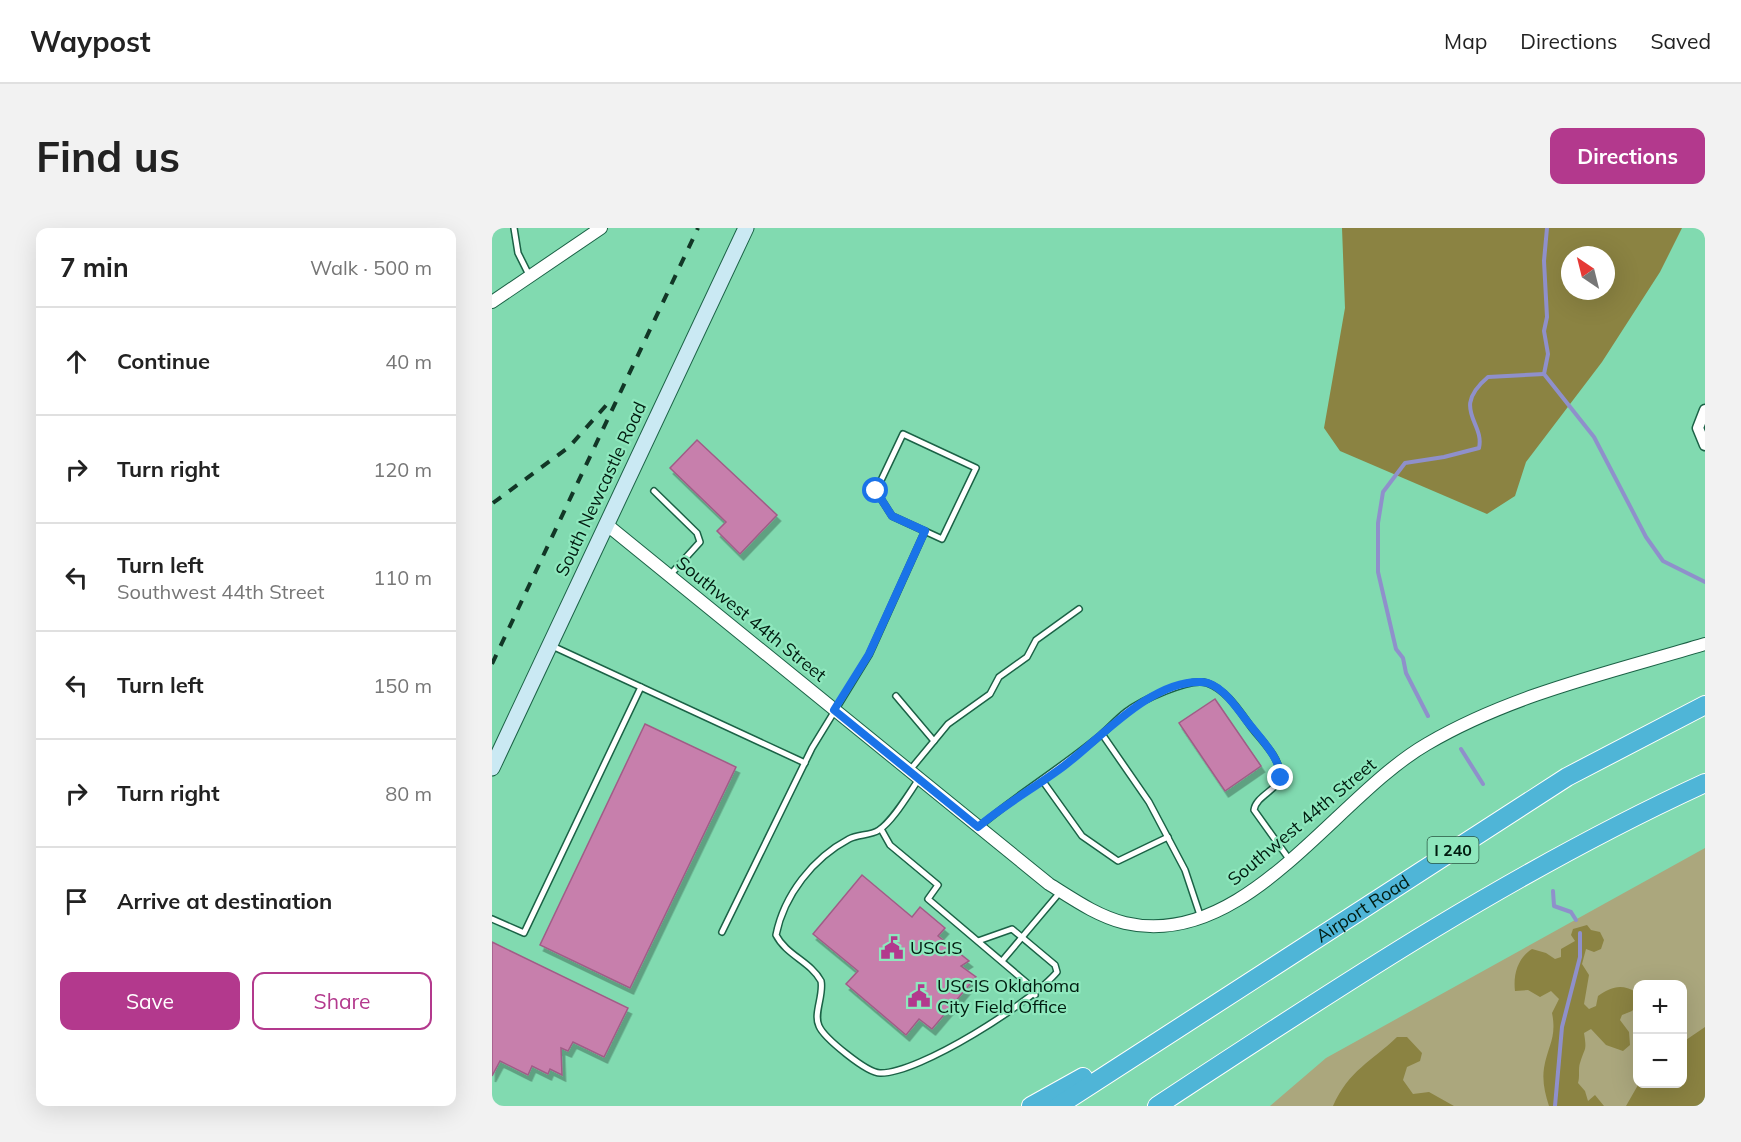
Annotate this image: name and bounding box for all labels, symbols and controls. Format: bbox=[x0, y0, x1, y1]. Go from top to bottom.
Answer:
text: Waypost bbox=[30, 24, 151, 59]
text: Map bbox=[1444, 28, 1487, 54]
text: Directions bbox=[1520, 28, 1617, 54]
text: Saved bbox=[1650, 28, 1711, 54]
button: Directions bbox=[1550, 128, 1705, 184]
text: Find us bbox=[36, 130, 180, 183]
north arrow bbox=[1561, 246, 1615, 300]
text: 7 min bbox=[60, 251, 129, 284]
text: Walk · 500 m bbox=[310, 255, 432, 280]
icon: ahead bbox=[60, 345, 93, 378]
text: Continue bbox=[117, 347, 210, 375]
text: 40 m bbox=[385, 349, 432, 374]
street label: South Newcastle Road bbox=[550, 398, 651, 580]
icon: right bbox=[60, 453, 93, 486]
text: Turn right bbox=[117, 455, 220, 483]
text: 120 m bbox=[373, 457, 432, 482]
route start bbox=[862, 477, 888, 503]
text: Turn left bbox=[117, 551, 204, 579]
street label: Southwest 44th Street bbox=[672, 551, 831, 686]
icon: left bbox=[60, 561, 93, 594]
text: 110 m bbox=[373, 565, 432, 590]
text: Southwest 44th Street bbox=[117, 579, 324, 604]
icon: left bbox=[60, 669, 93, 702]
text: Turn left bbox=[117, 671, 204, 699]
text: 150 m bbox=[373, 673, 432, 698]
street label: Southwest 44th Street bbox=[1223, 753, 1381, 890]
route end bbox=[1267, 764, 1293, 790]
icon: right bbox=[60, 777, 93, 810]
text: Turn right bbox=[117, 779, 220, 807]
text: 80 m bbox=[385, 781, 432, 806]
road number: I 240 bbox=[1428, 837, 1478, 863]
street label: Airport Road bbox=[1311, 870, 1414, 947]
icon: arrive bbox=[60, 885, 93, 918]
text: Arrive at destination bbox=[117, 887, 332, 915]
public building icon: USCIS bbox=[879, 935, 905, 961]
place label: USCIS bbox=[910, 936, 963, 959]
button: Save bbox=[60, 972, 240, 1030]
button: Share bbox=[252, 972, 432, 1030]
place label: USCIS Oklahoma City Field Office bbox=[937, 974, 1080, 1018]
map controls bbox=[1633, 980, 1687, 1088]
button: + bbox=[1633, 980, 1687, 1034]
public building icon: USCIS Oklahoma City Field Office bbox=[906, 983, 932, 1009]
button: − bbox=[1633, 1034, 1687, 1088]

